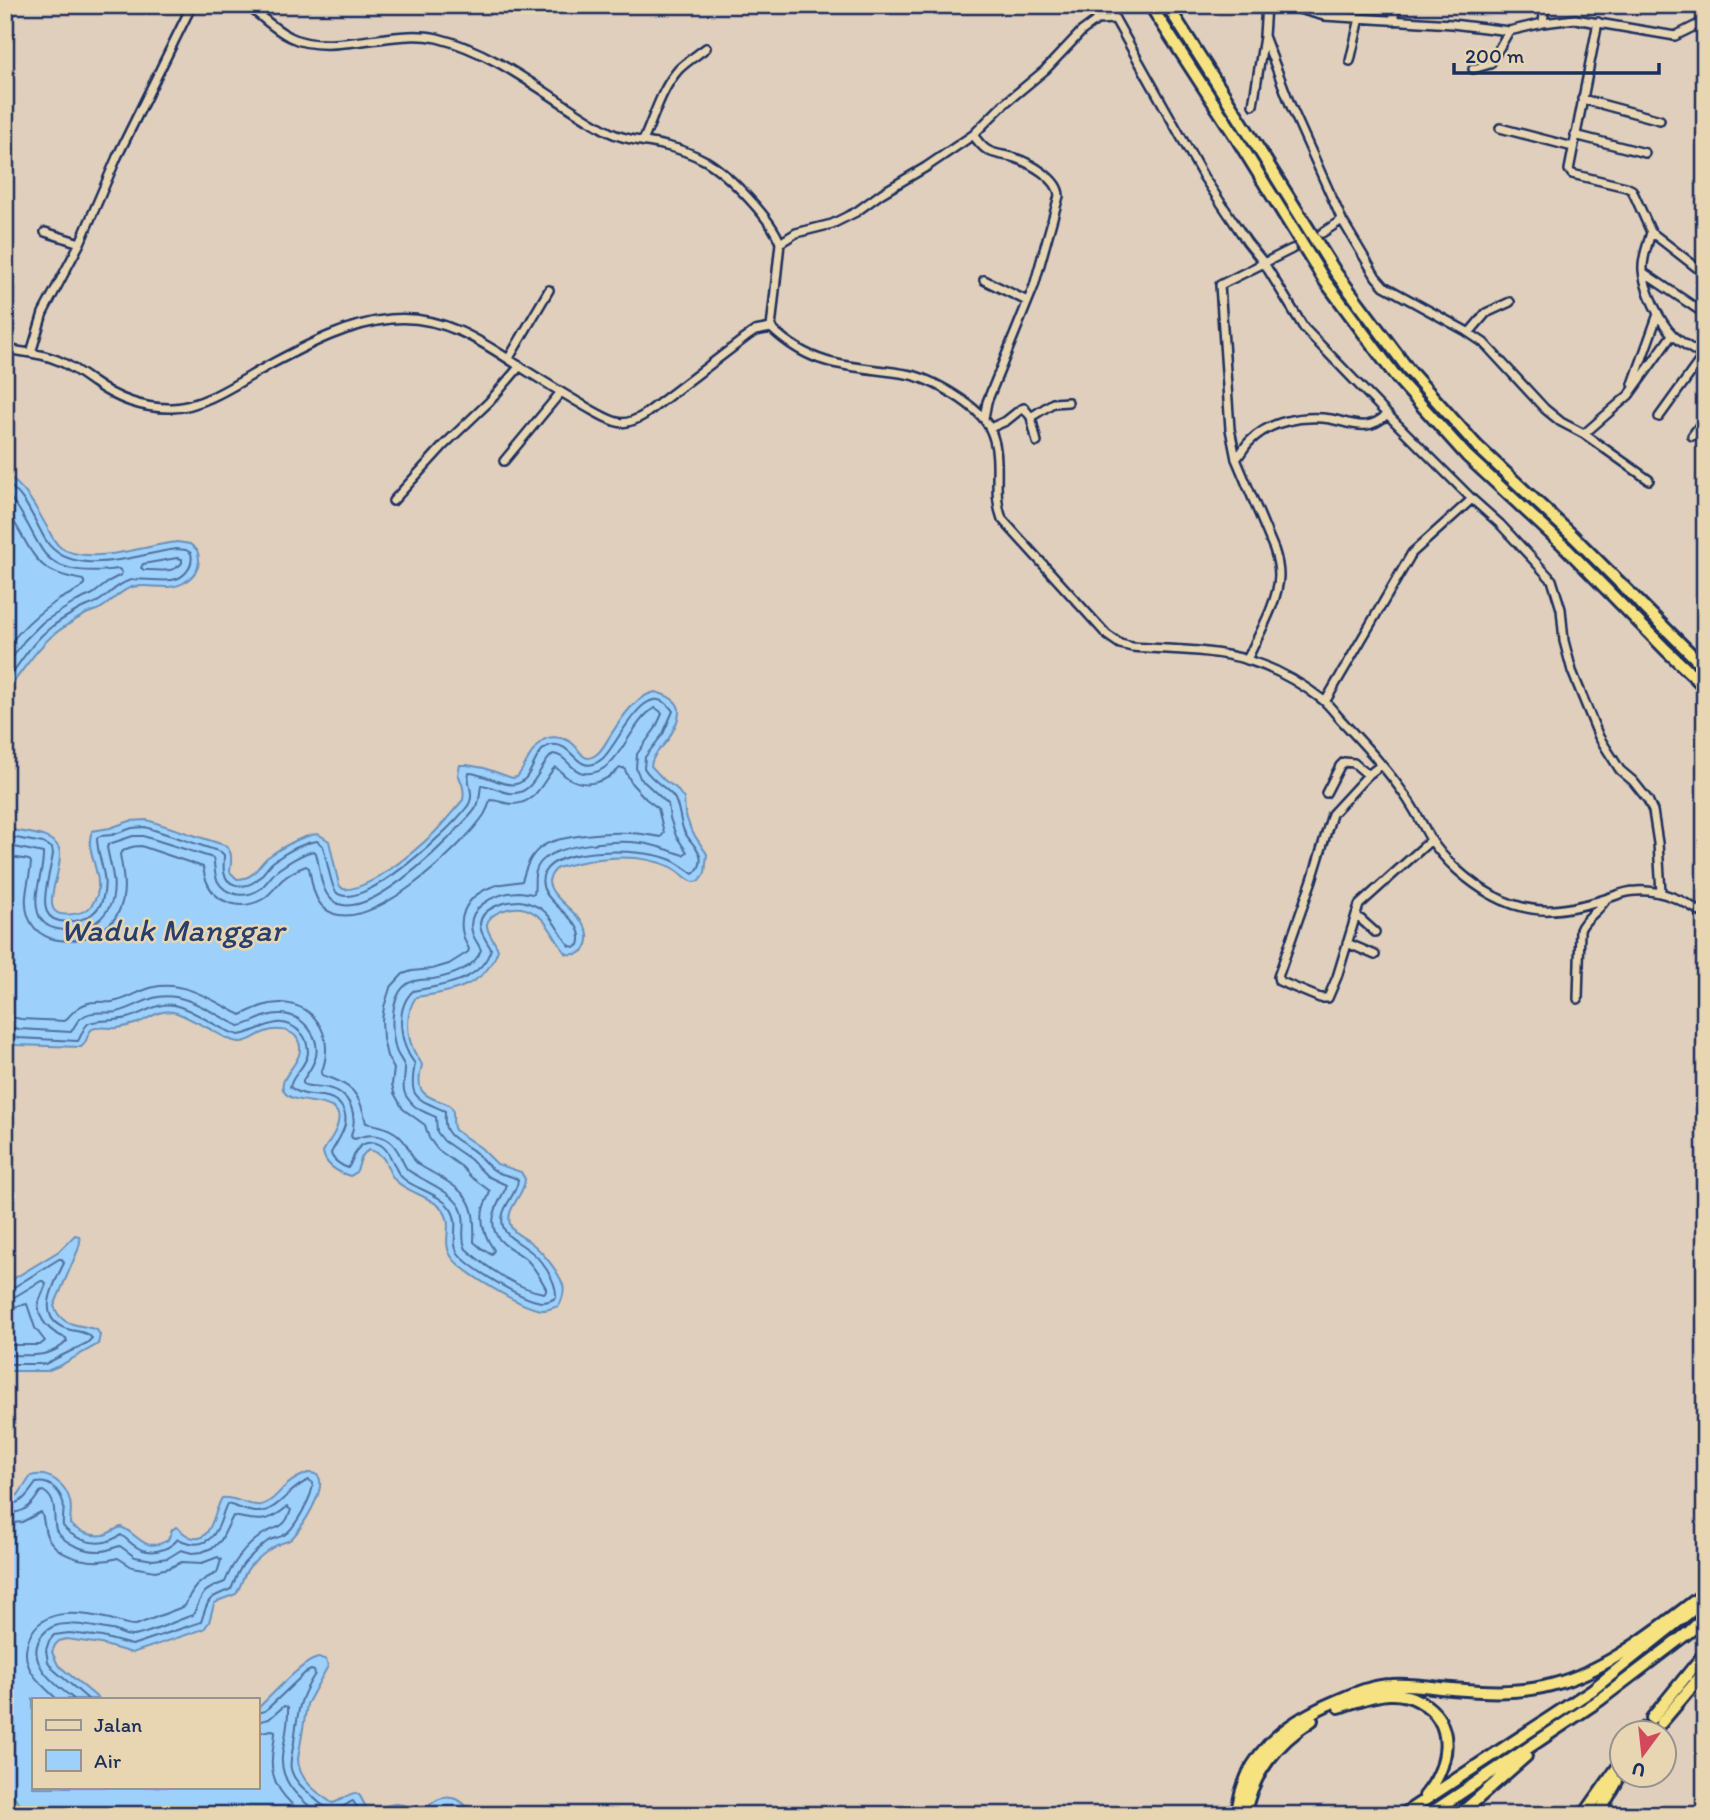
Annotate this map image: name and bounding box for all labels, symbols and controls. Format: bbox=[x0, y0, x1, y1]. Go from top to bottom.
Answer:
scale bar bbox=[1454, 32, 1659, 76]
text: 200 m bbox=[1465, 43, 1525, 68]
water label: Waduk Manggar bbox=[60, 911, 287, 949]
legend bbox=[32, 1698, 259, 1788]
text: Jalan bbox=[94, 1712, 142, 1737]
north arrow bbox=[1608, 1718, 1678, 1788]
text: Air bbox=[94, 1748, 122, 1773]
text: U bbox=[1630, 1757, 1648, 1783]

